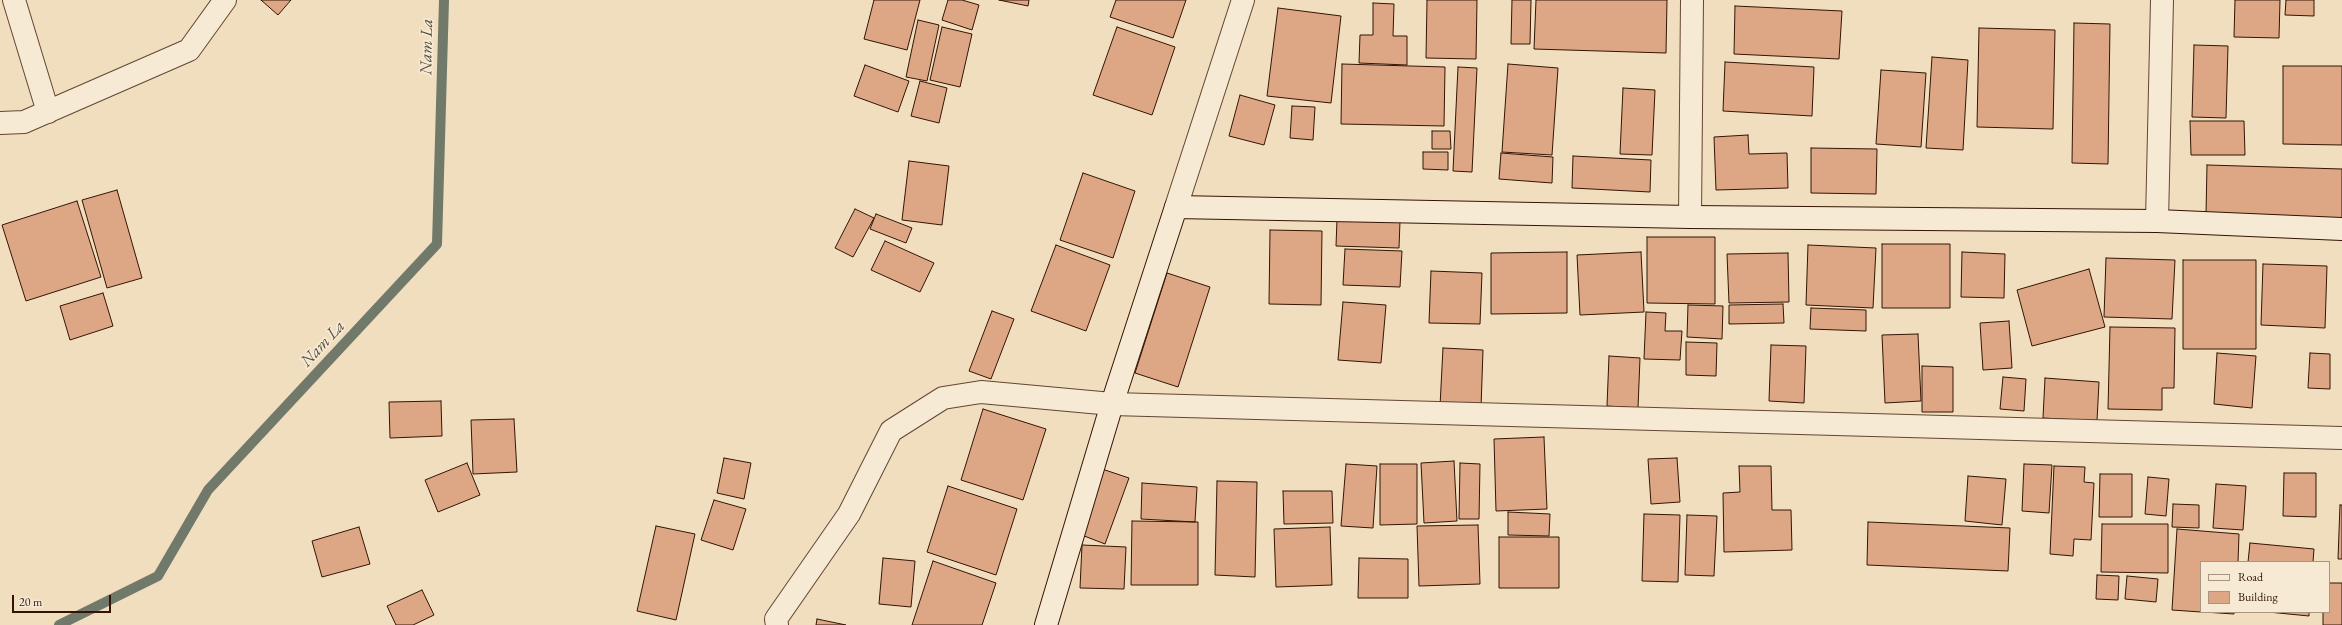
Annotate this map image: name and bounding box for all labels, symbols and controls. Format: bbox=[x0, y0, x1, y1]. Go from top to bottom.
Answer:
water label: Nam La bbox=[416, 19, 438, 75]
water label: Nam La bbox=[296, 316, 350, 372]
legend bbox=[2200, 561, 2330, 613]
text: Road bbox=[2238, 569, 2263, 585]
scale bar bbox=[14, 587, 113, 613]
text: Building bbox=[2238, 589, 2278, 605]
text: 20 m bbox=[19, 594, 42, 610]

